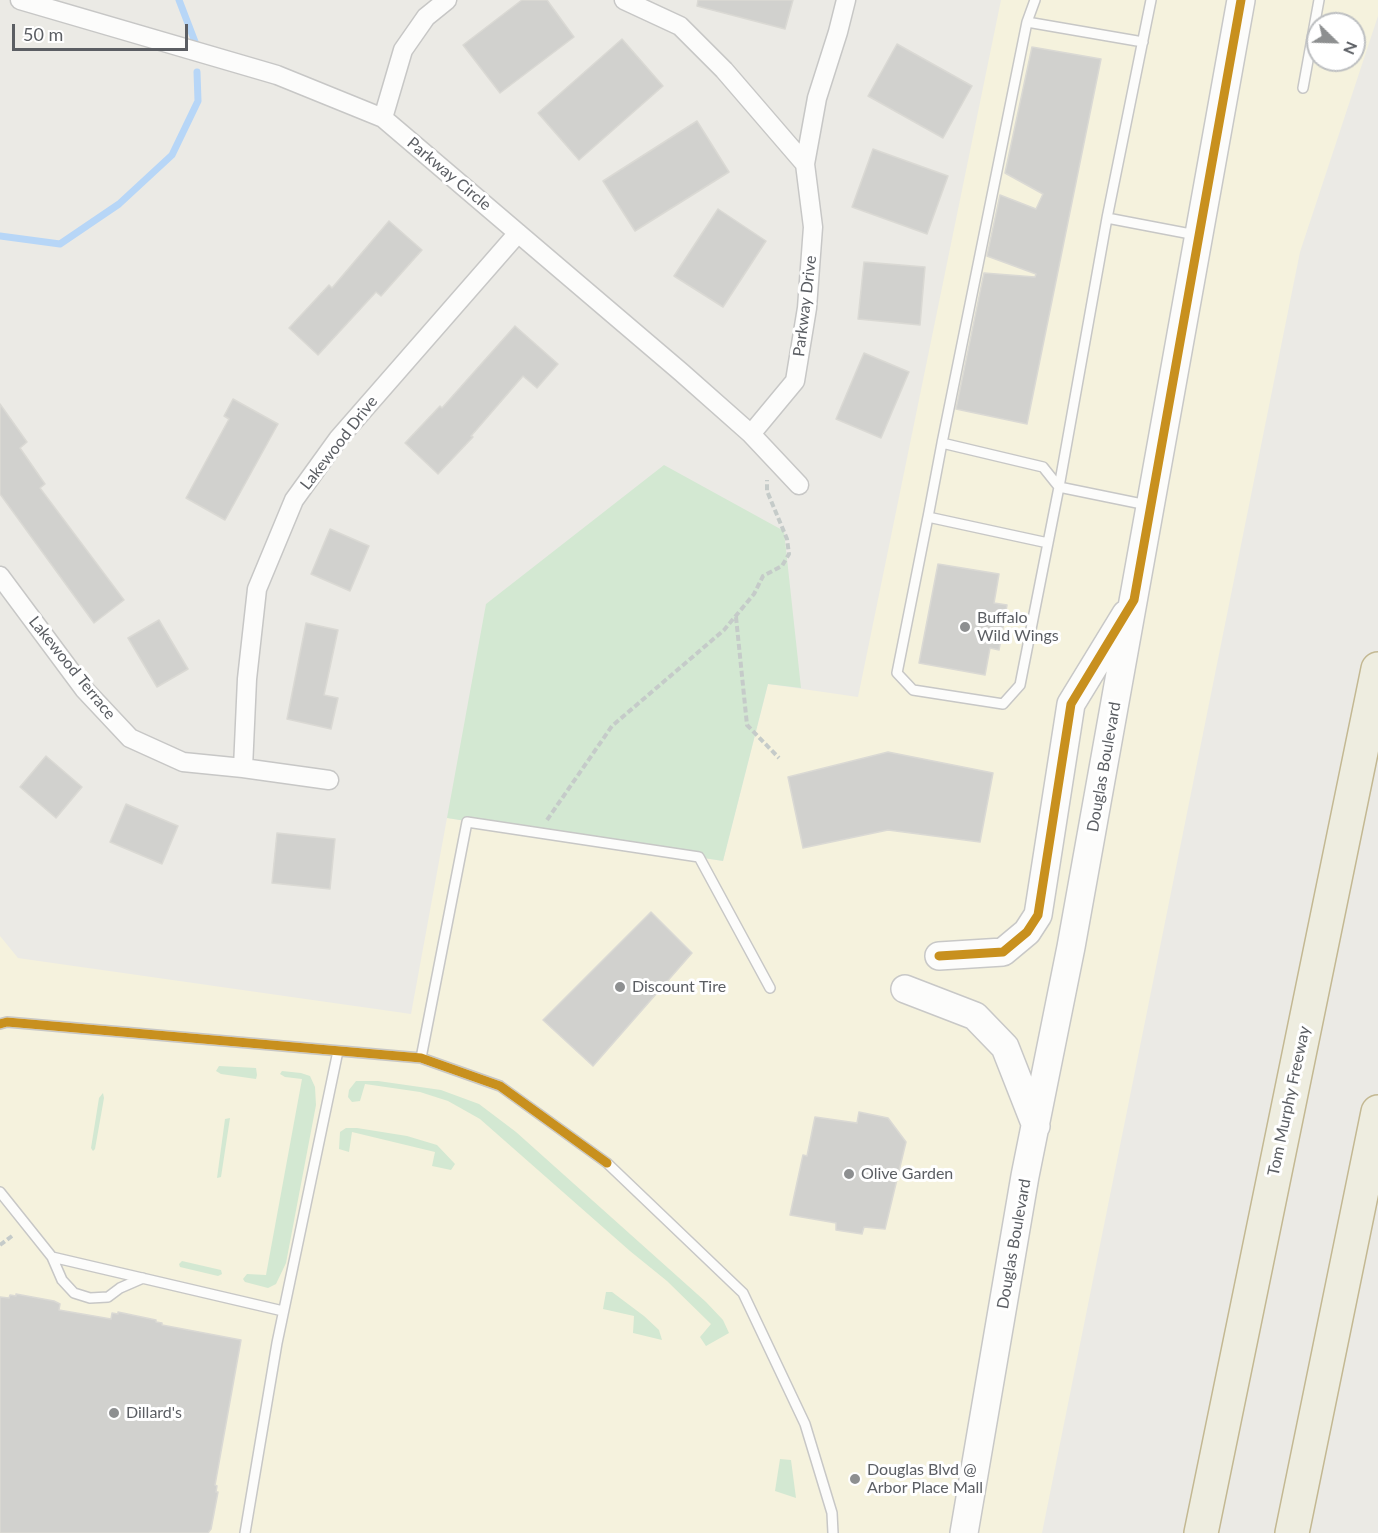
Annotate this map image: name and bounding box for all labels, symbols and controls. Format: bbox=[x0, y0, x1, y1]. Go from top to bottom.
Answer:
scale bar bbox=[15, 12, 190, 50]
north arrow bbox=[1306, 12, 1366, 72]
text: 50 m bbox=[23, 23, 63, 45]
text: N bbox=[1340, 39, 1362, 58]
street label: Parkway Circle bbox=[403, 133, 495, 215]
street label: Parkway Drive bbox=[789, 254, 821, 358]
street label: Lakewood Drive bbox=[296, 392, 382, 494]
place label: Buffalo Wild Wings bbox=[977, 608, 1059, 646]
street label: Lakewood Terrace bbox=[25, 613, 119, 723]
marker: Buffalo Wild Wings bbox=[958, 620, 972, 634]
street label: Douglas Boulevard bbox=[1083, 700, 1125, 834]
place label: Discount Tire bbox=[632, 977, 726, 997]
marker: Discount Tire bbox=[613, 980, 627, 994]
street label: Tom Murphy Freeway bbox=[1264, 1024, 1314, 1178]
place label: Olive Garden bbox=[861, 1164, 953, 1184]
marker: Olive Garden bbox=[842, 1167, 856, 1181]
street label: Douglas Boulevard bbox=[993, 1177, 1035, 1311]
place label: Dillard's bbox=[126, 1403, 182, 1423]
marker: Dillard's bbox=[107, 1406, 121, 1420]
place label: Douglas Blvd @ Arbor Place Mall bbox=[867, 1460, 983, 1498]
marker: Douglas Blvd @ Arbor Place Mall bbox=[848, 1472, 862, 1486]

